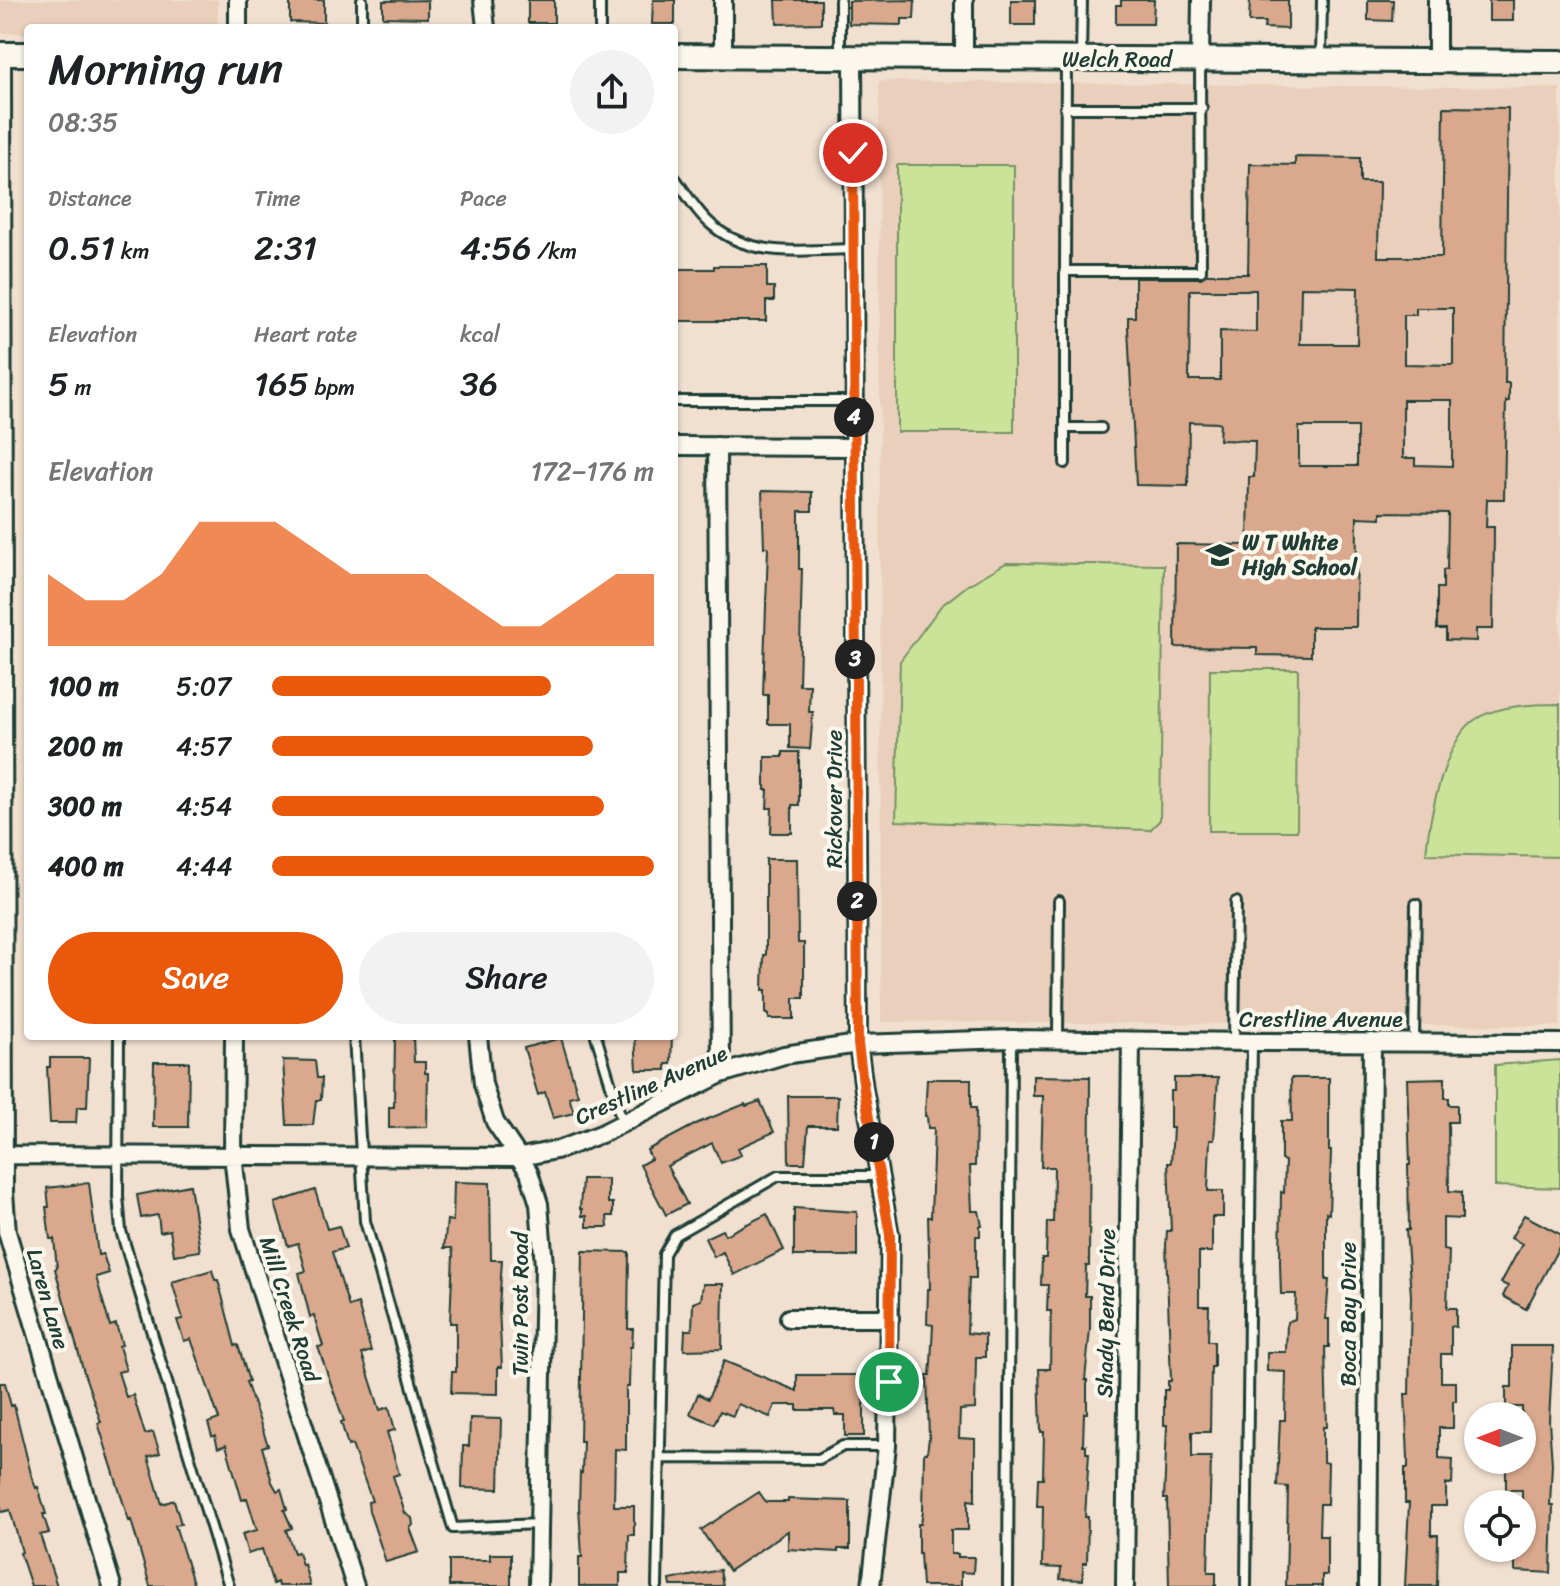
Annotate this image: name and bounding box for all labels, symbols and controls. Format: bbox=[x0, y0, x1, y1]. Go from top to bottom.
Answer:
text: Morning run bbox=[48, 30, 283, 108]
street label: Welch Road bbox=[1062, 40, 1173, 79]
button: share bbox=[570, 50, 654, 134]
text: 08:35 bbox=[48, 99, 118, 145]
pin bbox=[819, 119, 887, 187]
icon: check bbox=[831, 131, 875, 175]
text: Distance bbox=[48, 179, 132, 218]
text: Time bbox=[254, 179, 301, 218]
text: Pace bbox=[460, 179, 507, 218]
text: 0.51 bbox=[48, 218, 115, 278]
text: 2:31 bbox=[254, 218, 317, 278]
text: 4:56 bbox=[460, 218, 532, 278]
text: km bbox=[115, 232, 149, 271]
text: /km bbox=[532, 232, 577, 271]
text: Elevation bbox=[48, 315, 137, 354]
text: Heart rate bbox=[254, 315, 357, 354]
text: kcal bbox=[460, 315, 500, 354]
text: 5 bbox=[48, 354, 69, 414]
text: 165 bbox=[254, 354, 309, 414]
text: 36 bbox=[460, 354, 498, 414]
text: m bbox=[69, 368, 91, 407]
text: bpm bbox=[309, 368, 355, 407]
pin: 4 bbox=[834, 397, 874, 437]
text: 4 bbox=[847, 397, 861, 436]
text: Elevation bbox=[48, 448, 153, 494]
text: 172–176 m bbox=[531, 448, 654, 494]
place label: W T White High School bbox=[1241, 523, 1359, 587]
school or university icon: W T White High School bbox=[1205, 540, 1235, 570]
pin: 3 bbox=[835, 639, 875, 679]
text: 3 bbox=[849, 639, 861, 678]
text: 100 m bbox=[48, 663, 119, 709]
text: 5:07 bbox=[176, 663, 231, 709]
text: 200 m bbox=[48, 723, 123, 769]
text: 4:57 bbox=[176, 723, 231, 769]
street label: Rickover Drive bbox=[815, 730, 854, 868]
text: 300 m bbox=[48, 783, 122, 829]
text: 4:54 bbox=[176, 783, 232, 829]
text: 400 m bbox=[48, 843, 124, 889]
text: 4:44 bbox=[176, 843, 233, 889]
pin: 2 bbox=[837, 881, 877, 921]
text: 2 bbox=[851, 881, 863, 920]
button: Save bbox=[48, 932, 343, 1024]
button: Share bbox=[359, 932, 654, 1024]
street label: Crestline Avenue bbox=[1239, 1000, 1403, 1039]
street label: Crestline Avenue bbox=[568, 1034, 734, 1136]
pin: 1 bbox=[854, 1122, 894, 1162]
text: 1 bbox=[869, 1122, 879, 1161]
street label: Shady Bend Drive bbox=[1085, 1228, 1127, 1398]
street label: Mill Creek Road bbox=[248, 1231, 332, 1388]
street label: Twin Post Road bbox=[501, 1231, 540, 1376]
street label: Boca Bay Drive bbox=[1329, 1242, 1368, 1386]
street label: Laren Lane bbox=[15, 1244, 81, 1354]
pin bbox=[855, 1348, 923, 1416]
icon: arrive bbox=[867, 1360, 911, 1404]
north arrow bbox=[1464, 1402, 1536, 1474]
map controls bbox=[1464, 1402, 1536, 1562]
button: locate bbox=[1464, 1490, 1536, 1562]

